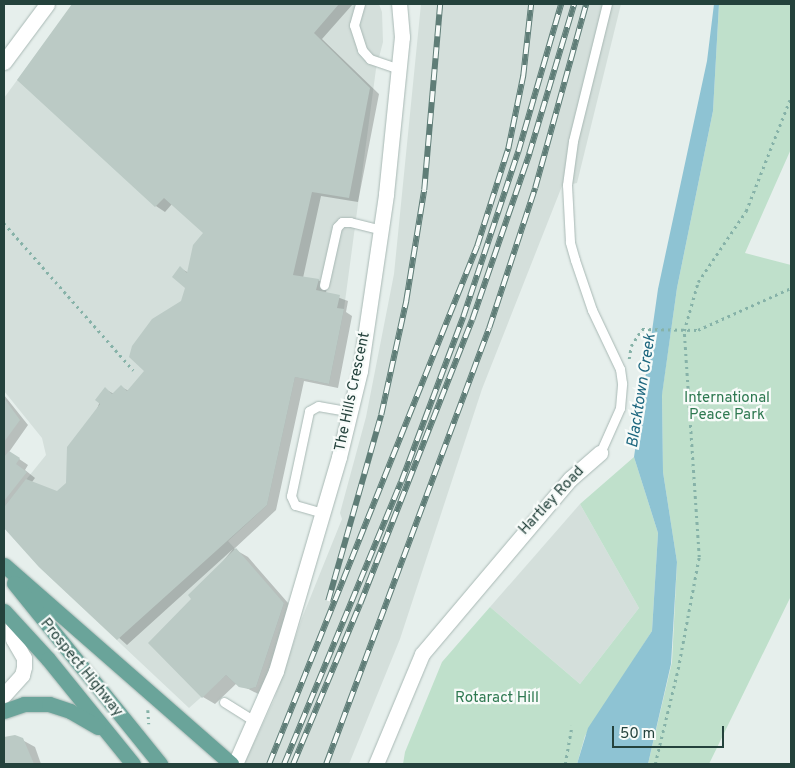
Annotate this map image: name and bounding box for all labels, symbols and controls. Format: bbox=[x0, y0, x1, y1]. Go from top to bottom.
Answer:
street label: The Hills Crescent bbox=[332, 331, 374, 453]
water label: Blacktown Creek bbox=[623, 333, 661, 449]
park label: International Peace Park bbox=[684, 389, 770, 424]
street label: Hartley Road bbox=[516, 463, 588, 539]
street label: Prospect Highway bbox=[36, 615, 126, 721]
park label: Rotaract Hill bbox=[455, 690, 539, 708]
scale bar bbox=[615, 716, 728, 748]
text: 50 m bbox=[620, 725, 655, 744]

